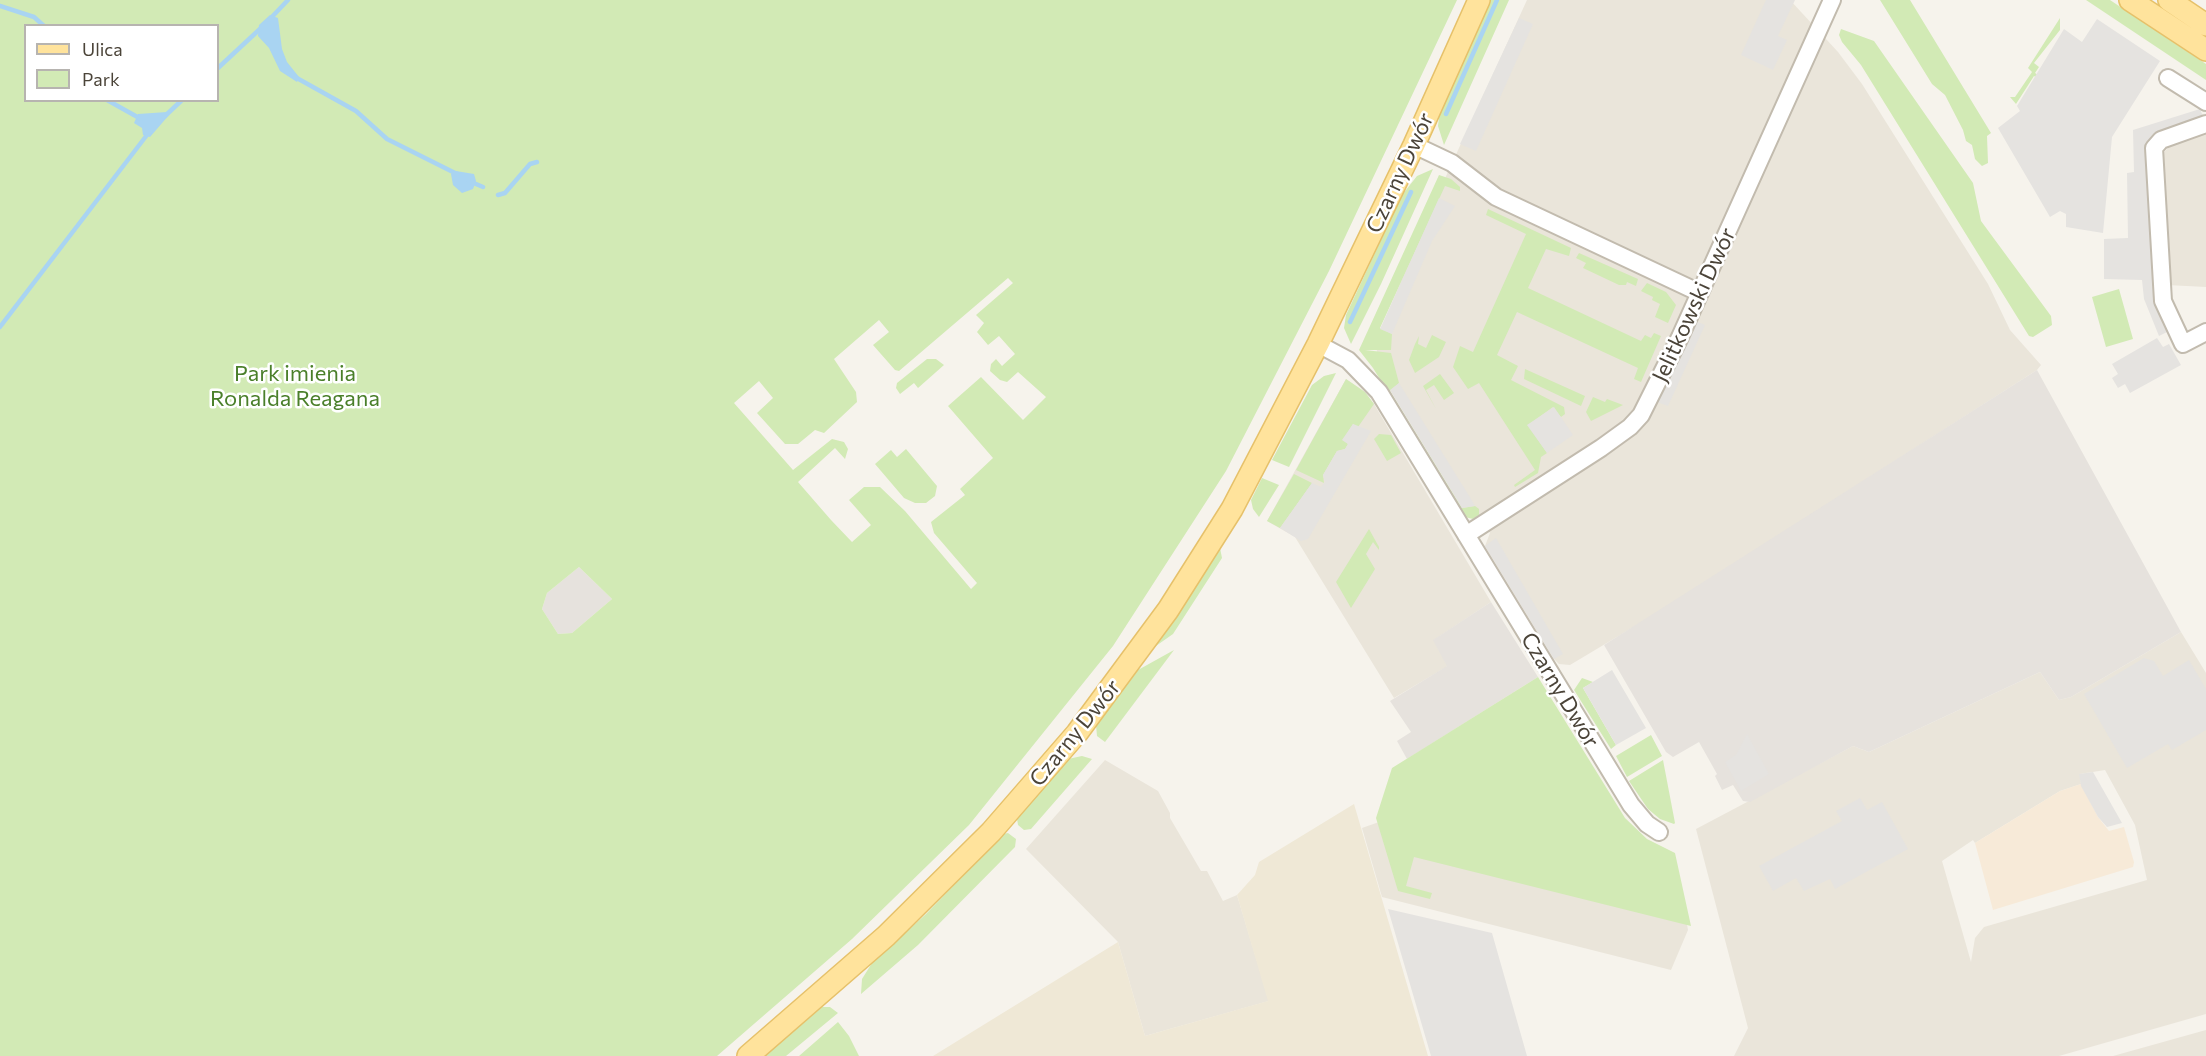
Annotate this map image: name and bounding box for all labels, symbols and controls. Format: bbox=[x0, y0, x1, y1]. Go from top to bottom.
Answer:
legend bbox=[24, 24, 219, 102]
text: Ulica bbox=[82, 38, 123, 60]
text: Park bbox=[82, 68, 120, 90]
street label: Czarny Dwór bbox=[1361, 109, 1439, 237]
street label: Jelitkowski Dwór bbox=[1647, 224, 1741, 386]
park label: Park imienia Ronalda Reagana bbox=[210, 361, 380, 412]
street label: Czarny Dwór bbox=[1515, 628, 1605, 752]
street label: Czarny Dwór bbox=[1024, 674, 1126, 792]

